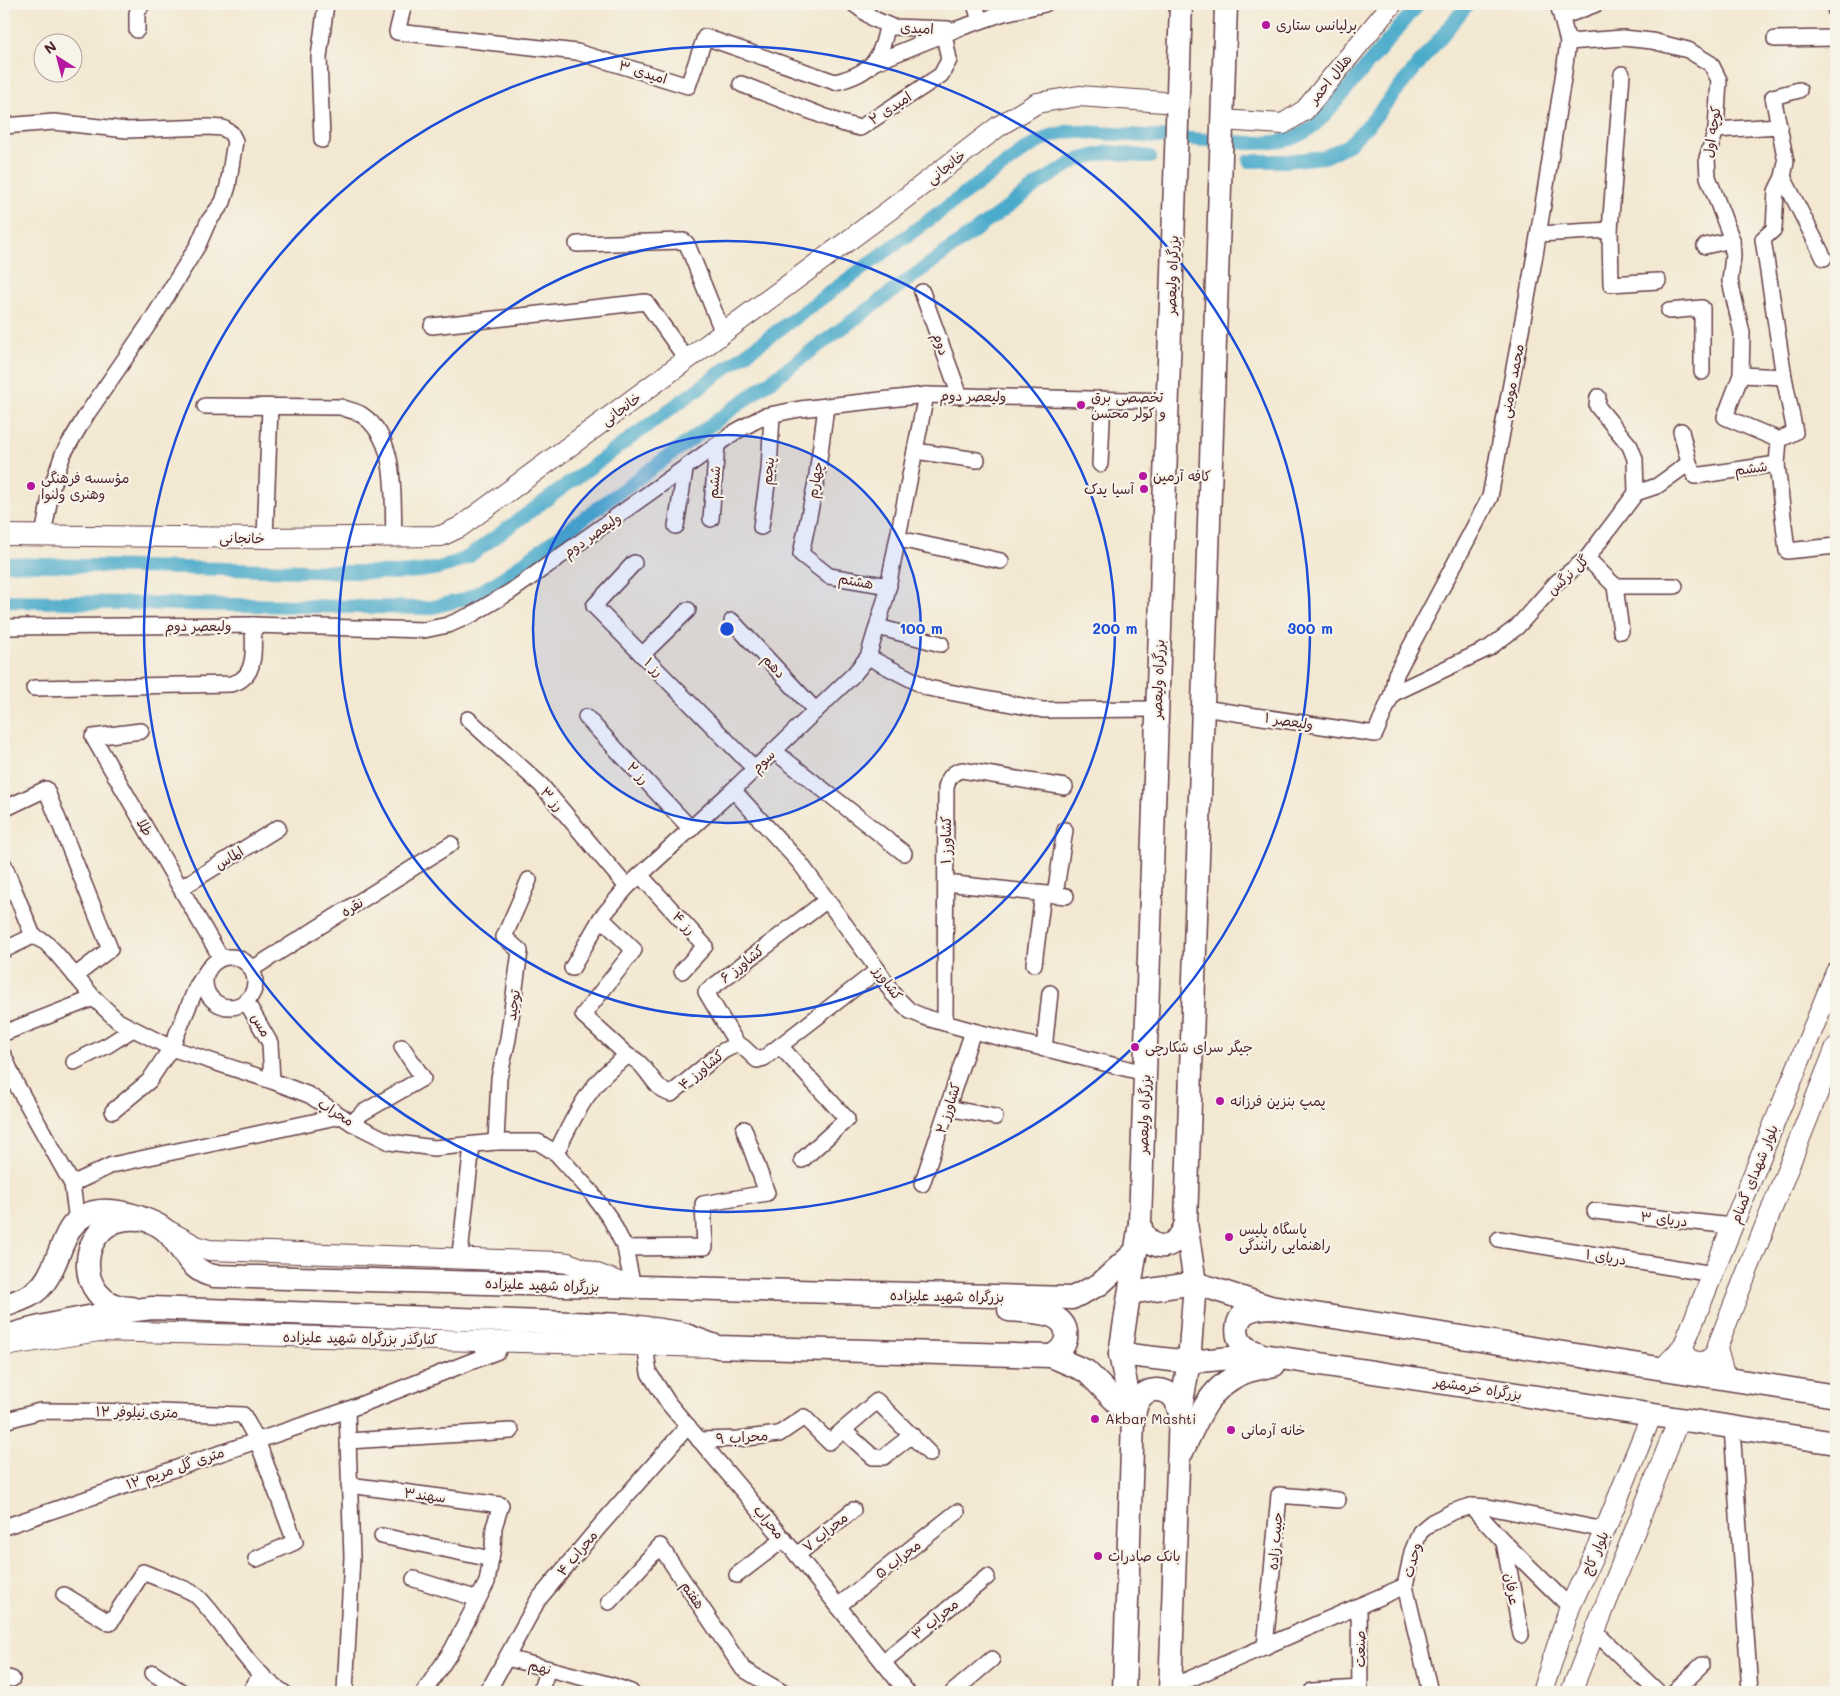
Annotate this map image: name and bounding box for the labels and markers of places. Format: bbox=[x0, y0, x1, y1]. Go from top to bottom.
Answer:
place label: برلیانس ستاری bbox=[1276, 15, 1357, 34]
marker: برلیانس ستاری bbox=[1260, 19, 1272, 31]
place label: تخصصی برق و کولر محسن bbox=[1091, 387, 1166, 422]
marker: تخصصی برق و کولر محسن bbox=[1075, 399, 1087, 411]
place label: کافه آرمین bbox=[1153, 466, 1211, 485]
place label: مؤسسه فرهنگی وهنری ولنوا bbox=[41, 468, 129, 504]
marker: کافه آرمین bbox=[1137, 470, 1149, 482]
place label: آسیا یدک bbox=[1084, 479, 1135, 498]
marker: مؤسسه فرهنگی وهنری ولنوا bbox=[25, 480, 37, 492]
marker: آسیا یدک bbox=[1138, 483, 1150, 495]
centre of rings bbox=[718, 620, 736, 638]
place label: جیگر سرای شکارچی bbox=[1145, 1037, 1253, 1057]
marker: جیگر سرای شکارچی bbox=[1129, 1041, 1141, 1053]
place label: پمپ بنزین فرزانه bbox=[1230, 1091, 1326, 1111]
marker: پمپ بنزین فرزانه bbox=[1214, 1095, 1226, 1107]
place label: پاسگاه پلیس راهنمایی رانندگی bbox=[1239, 1219, 1331, 1254]
marker: پاسگاه پلیس راهنمایی رانندگی bbox=[1223, 1231, 1235, 1243]
place label: Akbar Mashti bbox=[1105, 1409, 1196, 1428]
marker: Akbar Mashti bbox=[1089, 1413, 1101, 1425]
place label: خانه آرمانی bbox=[1241, 1420, 1305, 1439]
marker: خانه آرمانی bbox=[1225, 1424, 1237, 1436]
place label: بانک صادرات bbox=[1108, 1546, 1181, 1565]
marker: بانک صادرات bbox=[1092, 1550, 1104, 1562]

